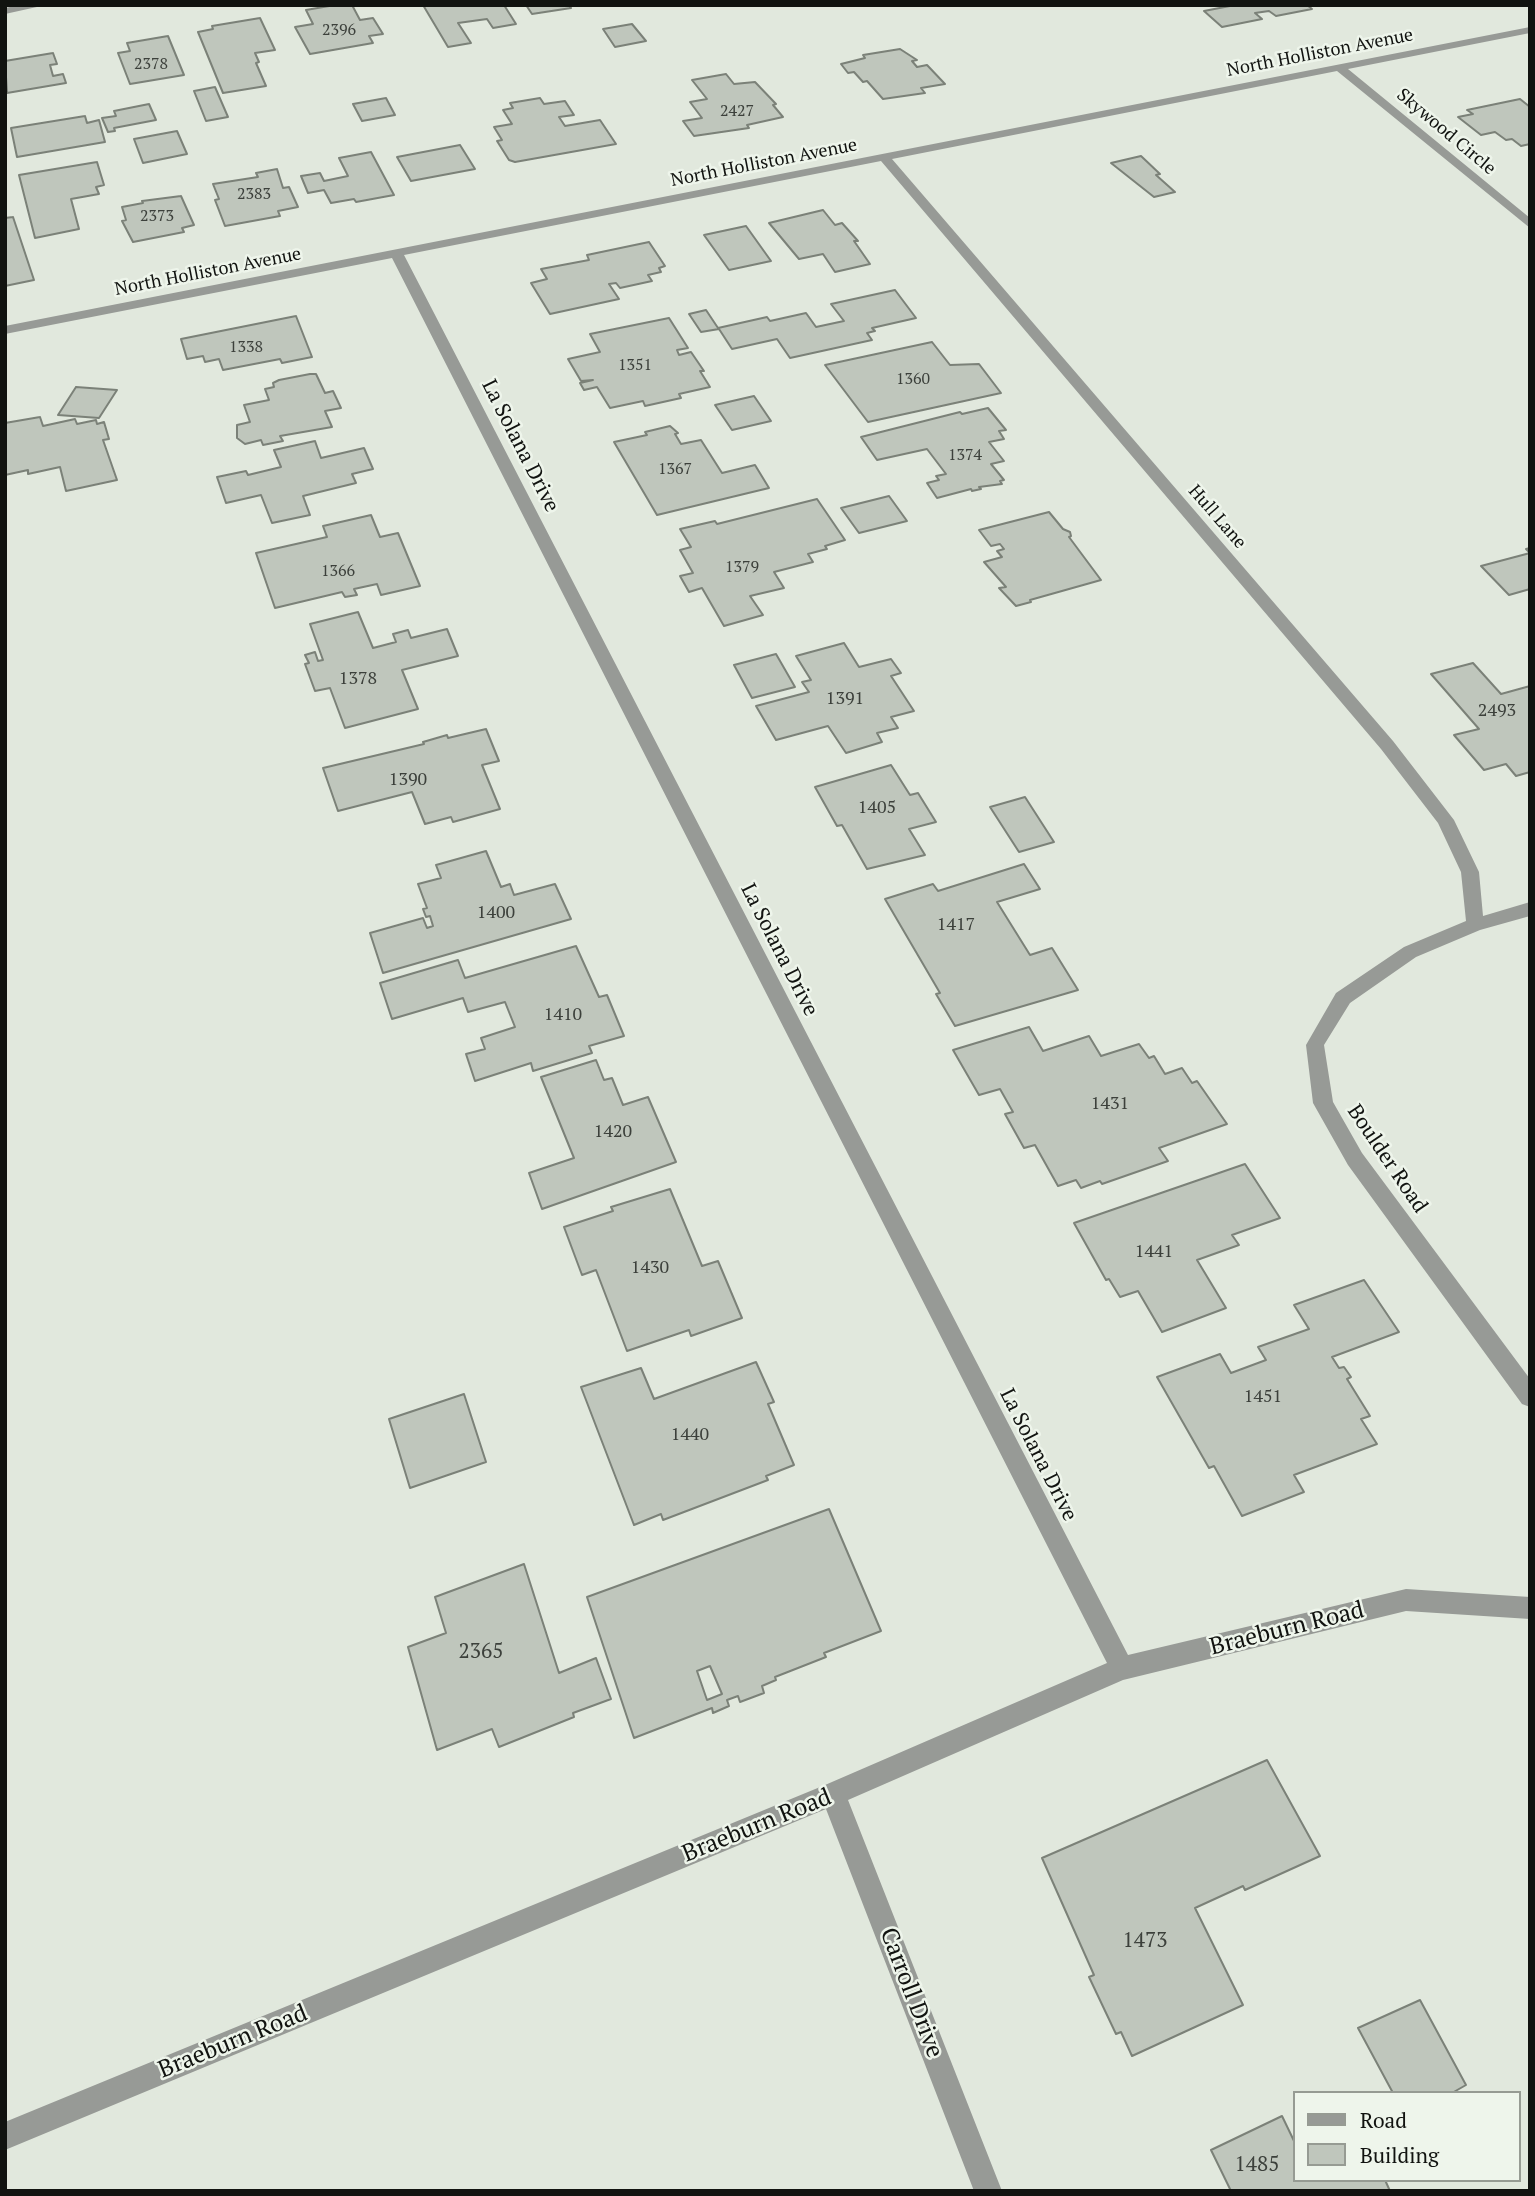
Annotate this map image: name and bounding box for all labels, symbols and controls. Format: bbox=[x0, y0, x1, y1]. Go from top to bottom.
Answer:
house number: 2396 bbox=[322, 20, 356, 40]
street label: North Holliston Avenue bbox=[1225, 24, 1415, 82]
house number: 2378 bbox=[134, 54, 168, 74]
street label: Skywood Circle bbox=[1392, 84, 1500, 180]
house number: 2427 bbox=[720, 101, 754, 121]
street label: North Holliston Avenue bbox=[669, 134, 859, 192]
house number: 2383 bbox=[237, 184, 271, 204]
house number: 2373 bbox=[140, 206, 174, 226]
street label: North Holliston Avenue bbox=[113, 243, 303, 301]
house number: 1338 bbox=[229, 337, 263, 357]
house number: 1351 bbox=[618, 355, 652, 375]
house number: 1360 bbox=[896, 369, 930, 389]
street label: La Solana Drive bbox=[476, 376, 564, 516]
house number: 1374 bbox=[948, 445, 982, 465]
house number: 1367 bbox=[658, 459, 692, 479]
street label: Hull Lane bbox=[1183, 481, 1251, 553]
house number: 1379 bbox=[725, 557, 759, 577]
house number: 1366 bbox=[321, 561, 355, 581]
house number: 1378 bbox=[339, 668, 377, 690]
house number: 1391 bbox=[826, 688, 864, 710]
house number: 2493 bbox=[1478, 700, 1516, 722]
house number: 1390 bbox=[389, 769, 427, 791]
house number: 1405 bbox=[858, 797, 896, 819]
street label: La Solana Drive bbox=[735, 880, 823, 1020]
house number: 1400 bbox=[477, 902, 515, 924]
house number: 1417 bbox=[937, 914, 975, 936]
house number: 1410 bbox=[544, 1004, 582, 1026]
house number: 1431 bbox=[1091, 1093, 1129, 1115]
street label: Boulder Road bbox=[1342, 1100, 1432, 1218]
house number: 1420 bbox=[594, 1121, 632, 1143]
house number: 1441 bbox=[1135, 1241, 1173, 1263]
house number: 1430 bbox=[631, 1257, 669, 1279]
street label: La Solana Drive bbox=[994, 1385, 1082, 1525]
house number: 1451 bbox=[1244, 1386, 1282, 1408]
house number: 1440 bbox=[671, 1424, 709, 1446]
street label: Braeburn Road bbox=[1207, 1596, 1367, 1662]
house number: 2365 bbox=[459, 1639, 503, 1665]
street label: Braeburn Road bbox=[678, 1783, 836, 1869]
street label: Carroll Drive bbox=[873, 1924, 949, 2062]
house number: 1473 bbox=[1123, 1928, 1167, 1954]
street label: Braeburn Road bbox=[154, 1999, 312, 2085]
legend bbox=[1294, 2091, 1521, 2182]
text: Road bbox=[1360, 2106, 1407, 2134]
text: Building bbox=[1360, 2141, 1439, 2169]
house number: 1485 bbox=[1235, 2152, 1279, 2178]

